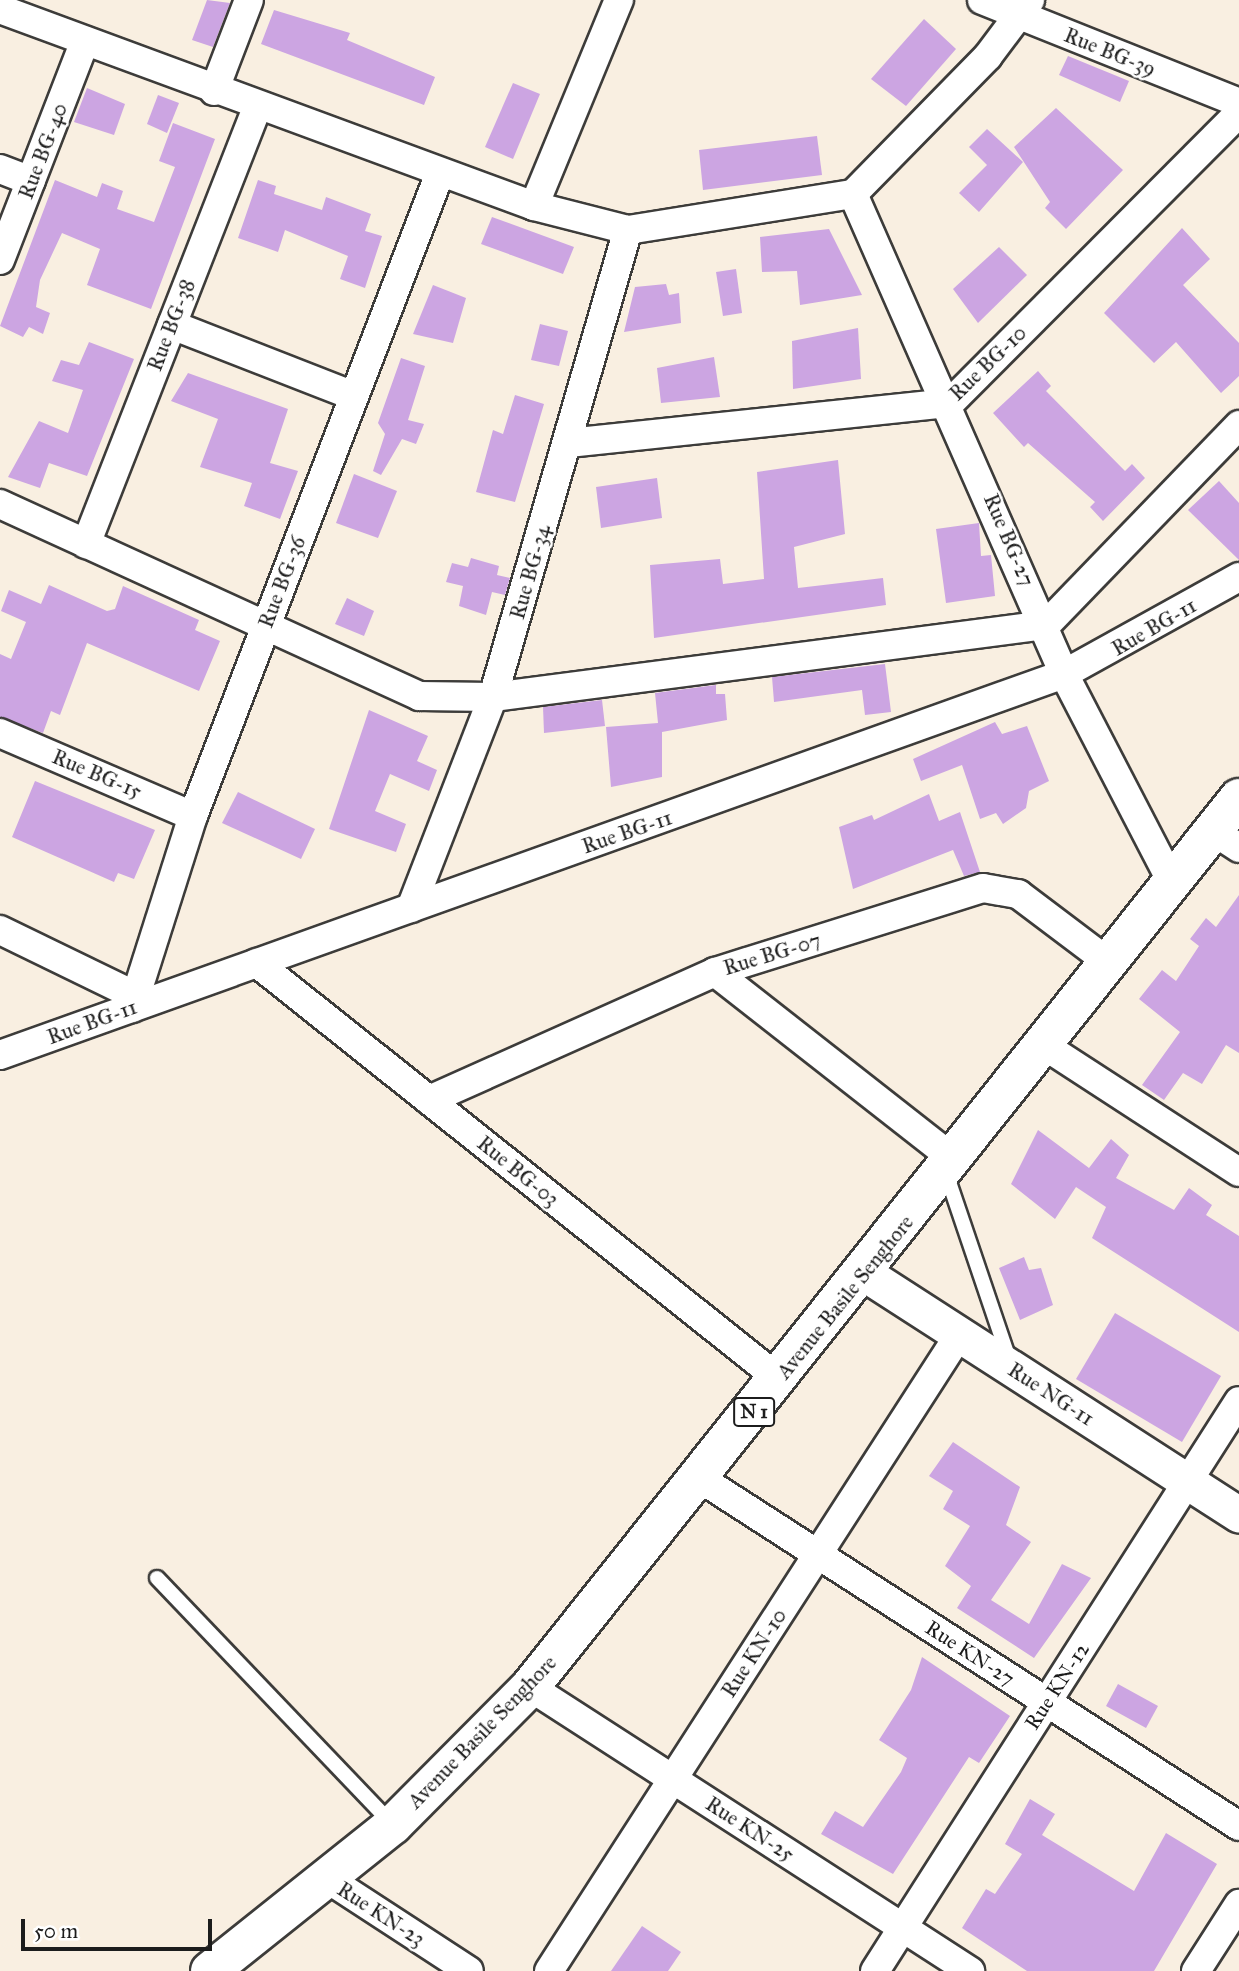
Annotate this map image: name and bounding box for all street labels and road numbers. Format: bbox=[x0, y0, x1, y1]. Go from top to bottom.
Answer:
street label: Rue BG-39 bbox=[1061, 22, 1159, 82]
street label: Rue BG-40 bbox=[13, 99, 73, 203]
street label: Rue BG-38 bbox=[142, 275, 200, 375]
street label: Rue BG-10 bbox=[944, 320, 1032, 406]
street label: Rue BG-27 bbox=[978, 490, 1040, 590]
street label: Rue BG-34 bbox=[505, 522, 555, 622]
street label: Rue BG-36 bbox=[253, 533, 311, 631]
street label: Rue BG-11 bbox=[1107, 593, 1201, 661]
street label: Rue BG-15 bbox=[48, 744, 146, 804]
street label: Rue BG-11 bbox=[579, 805, 675, 859]
street label: Rue BG-07 bbox=[720, 927, 824, 981]
street label: Rue BG-11 bbox=[44, 994, 140, 1050]
street label: Rue BG-03 bbox=[472, 1131, 564, 1211]
street label: Avenue Basile Senghore bbox=[771, 1210, 919, 1384]
street label: Rue NG-11 bbox=[1003, 1357, 1099, 1431]
road number: N 1 bbox=[733, 1396, 775, 1428]
street label: Rue KN-10 bbox=[716, 1604, 792, 1702]
street label: Rue KN-27 bbox=[921, 1615, 1019, 1691]
street label: Rue KN-12 bbox=[1019, 1638, 1095, 1734]
street label: Avenue Basile Senghore bbox=[402, 1650, 562, 1814]
street label: Rue KN-25 bbox=[701, 1791, 799, 1867]
street label: Rue KN-23 bbox=[333, 1876, 429, 1952]

